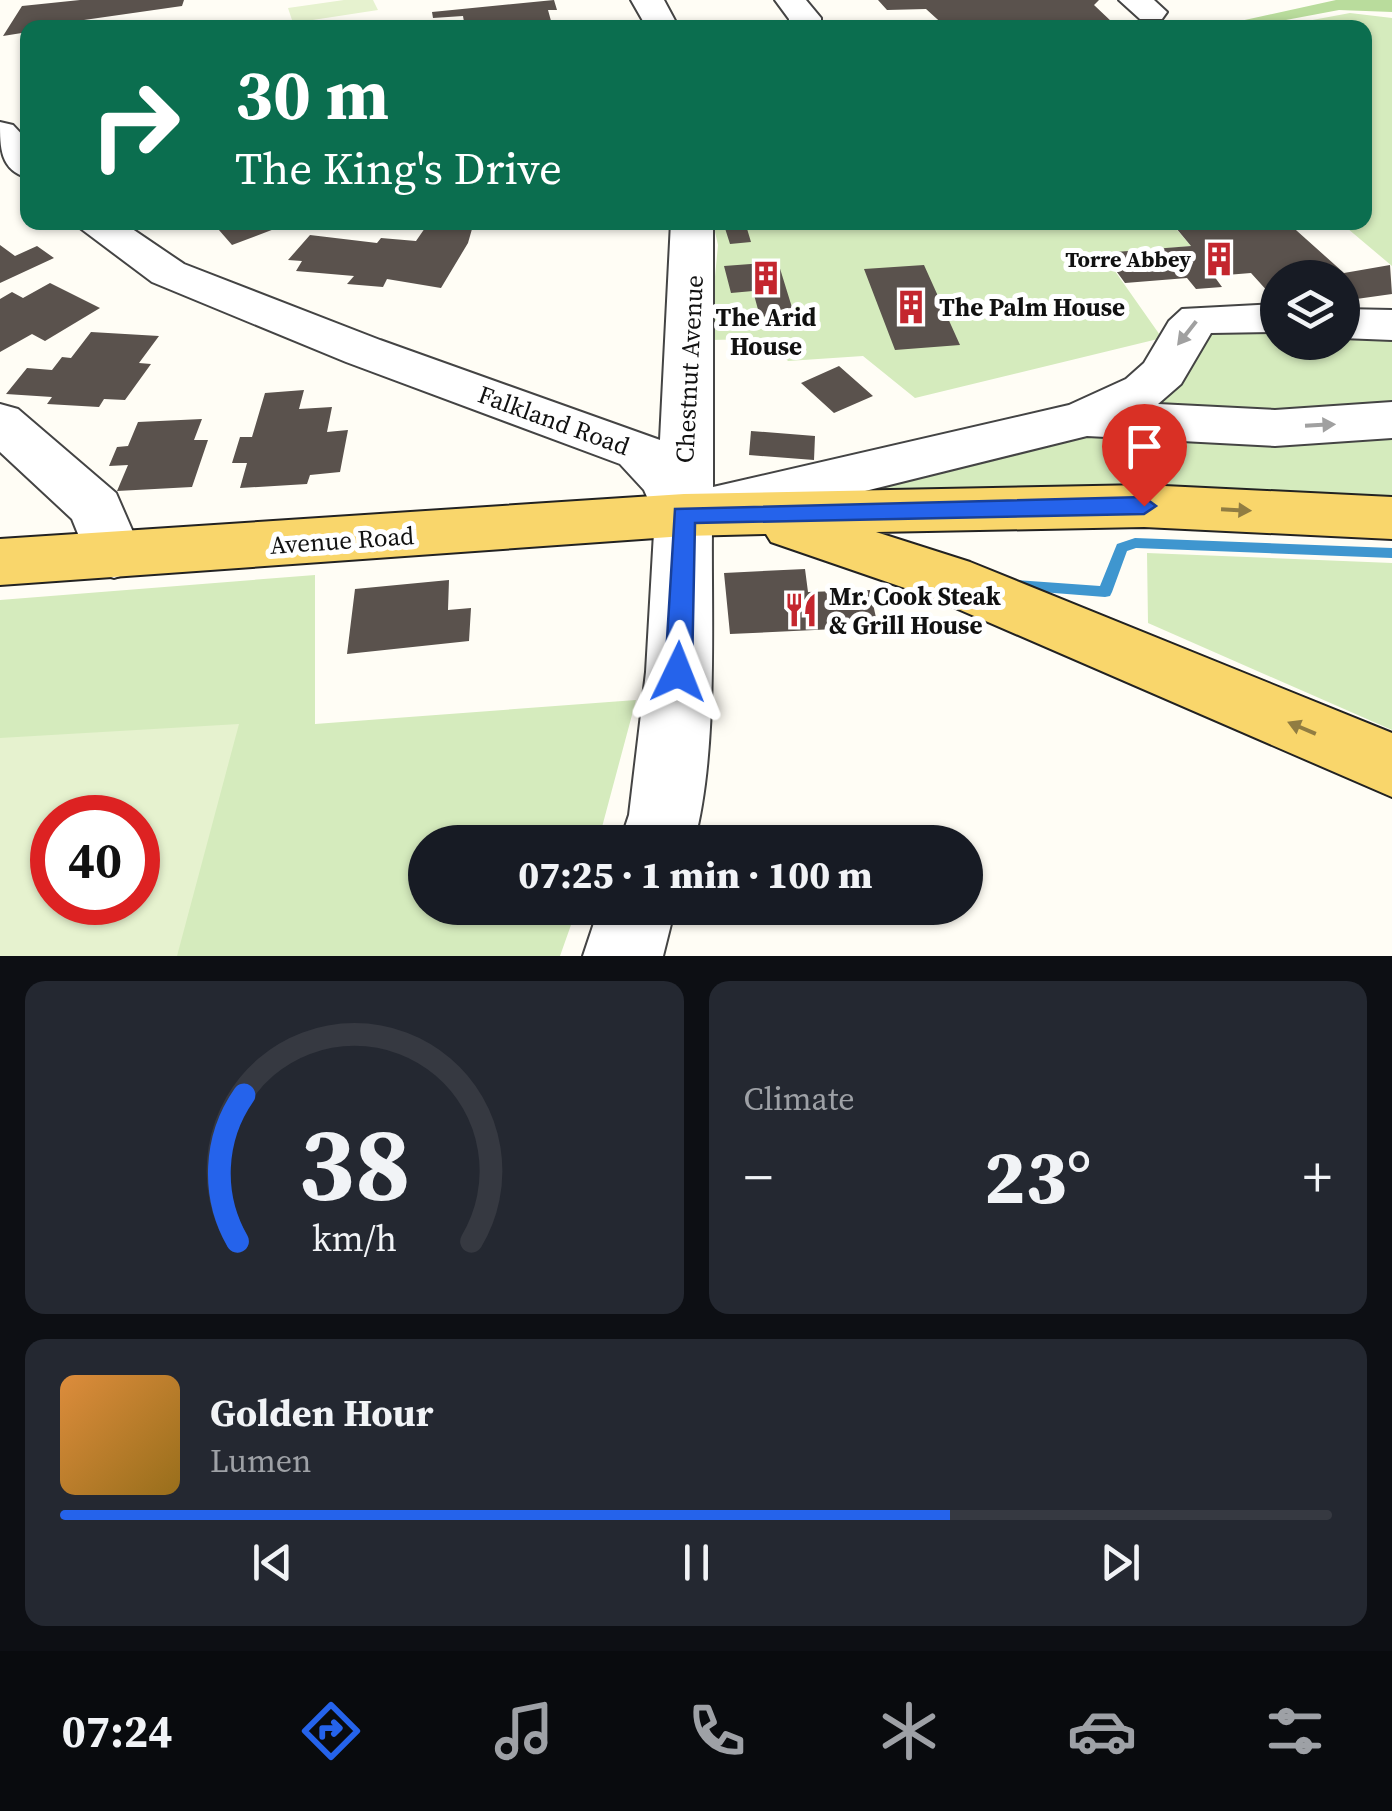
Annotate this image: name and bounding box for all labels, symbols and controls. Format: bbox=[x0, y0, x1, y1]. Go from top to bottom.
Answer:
text: 30 m bbox=[235, 46, 389, 142]
icon: right bbox=[70, 60, 200, 190]
text: The King's Drive bbox=[235, 137, 562, 199]
building icon: Torre Abbey bbox=[1200, 240, 1238, 278]
place label: Torre Abbey bbox=[1065, 244, 1191, 274]
building icon: The Arid House bbox=[747, 259, 785, 297]
map controls bbox=[1260, 260, 1360, 360]
button: layers bbox=[1260, 260, 1360, 360]
street label: Chestnut Avenue bbox=[667, 274, 711, 464]
building icon: The Palm House bbox=[892, 288, 930, 326]
place label: The Palm House bbox=[939, 290, 1125, 324]
place label: The Arid House bbox=[716, 300, 817, 363]
one-way arrow bbox=[1177, 320, 1198, 346]
street label: Falkland Road bbox=[474, 377, 634, 463]
pin bbox=[1102, 404, 1187, 507]
one-way arrow bbox=[1304, 417, 1336, 433]
icon: arrive bbox=[1117, 419, 1172, 474]
one-way arrow bbox=[1220, 502, 1252, 518]
street label: Avenue Road bbox=[269, 518, 415, 562]
place label: Mr. Cook Steak & Grill House bbox=[829, 579, 1001, 642]
restaurant icon: Mr. Cook Steak & Grill House bbox=[782, 591, 820, 629]
position arrow bbox=[626, 620, 730, 724]
one-way arrow bbox=[1287, 719, 1317, 735]
speed limit sign: 40 bbox=[30, 795, 160, 925]
text: 07:25 · 1 min · 100 m bbox=[518, 849, 873, 901]
text: Climate bbox=[744, 1077, 855, 1121]
text: 38 bbox=[298, 1091, 411, 1234]
text: 23° bbox=[984, 1125, 1091, 1228]
text: − bbox=[744, 1139, 773, 1214]
text: + bbox=[1303, 1139, 1332, 1214]
text: km/h bbox=[312, 1214, 397, 1263]
text: Golden Hour bbox=[210, 1387, 433, 1439]
text: Lumen bbox=[210, 1439, 312, 1483]
icon: previous bbox=[245, 1535, 300, 1590]
icon: pause bbox=[669, 1535, 724, 1590]
icon: next bbox=[1093, 1535, 1148, 1590]
icon: directions bbox=[296, 1696, 366, 1766]
icon: music bbox=[489, 1696, 559, 1766]
icon: phone bbox=[682, 1696, 752, 1766]
icon: climate bbox=[874, 1696, 944, 1766]
icon: car bbox=[1067, 1696, 1137, 1766]
icon: filters bbox=[1260, 1696, 1330, 1766]
text: 07:24 bbox=[61, 1700, 173, 1762]

